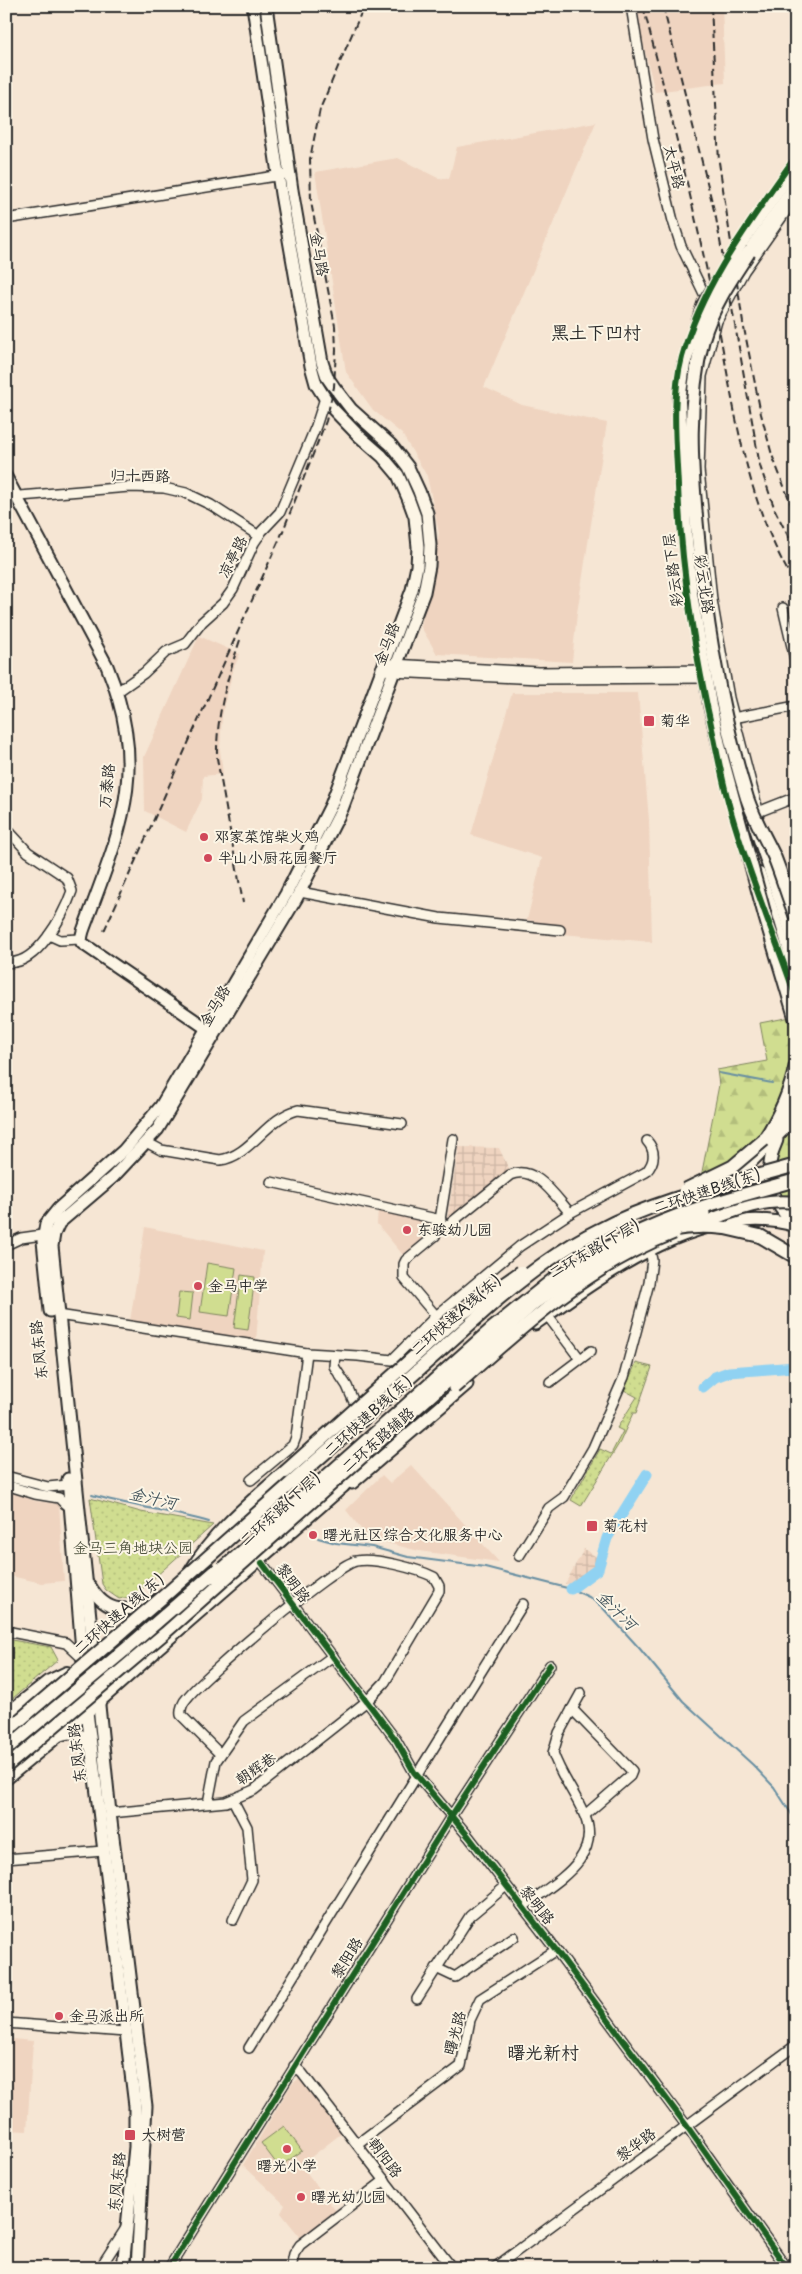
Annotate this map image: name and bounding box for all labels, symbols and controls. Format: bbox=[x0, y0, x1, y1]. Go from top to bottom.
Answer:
street label: 太平路 bbox=[659, 142, 692, 191]
street label: 金马路 bbox=[305, 230, 336, 278]
district label: 黑土下凹村 bbox=[551, 318, 641, 345]
street label: 归十西路 bbox=[110, 462, 170, 487]
street label: 凉亭路 bbox=[211, 531, 252, 582]
street label: 彩云路下层 bbox=[656, 532, 687, 609]
street label: 彩云北路 bbox=[690, 552, 721, 615]
street label: 金马路 bbox=[367, 618, 404, 669]
place label: 菊华 bbox=[660, 708, 690, 731]
marker: 菊华 bbox=[642, 714, 656, 728]
street label: 万泰路 bbox=[92, 762, 119, 809]
place label: 邓家菜馆柴火鸡 bbox=[214, 824, 319, 847]
marker: 邓家菜馆柴火鸡 bbox=[198, 831, 210, 843]
place label: 半山小厨花园餐厅 bbox=[218, 845, 338, 868]
marker: 半山小厨花园餐厅 bbox=[202, 852, 214, 864]
street label: 金马路 bbox=[192, 980, 235, 1030]
street label: 二环快速B线(东) bbox=[650, 1161, 763, 1218]
street label: 二环东路(下层) bbox=[543, 1212, 643, 1283]
place label: 东骏幼儿园 bbox=[417, 1217, 492, 1240]
marker: 东骏幼儿园 bbox=[401, 1224, 413, 1236]
street label: 二环快速A线(东) bbox=[405, 1268, 505, 1360]
place label: 金马中学 bbox=[208, 1273, 268, 1296]
marker: 金马中学 bbox=[192, 1280, 204, 1292]
street label: 东风东路 bbox=[23, 1319, 52, 1381]
street label: 二环快速B线(东) bbox=[318, 1369, 416, 1461]
street label: 二环东路辅路 bbox=[336, 1401, 419, 1477]
street label: 二环东路(下层) bbox=[233, 1465, 325, 1550]
water label: 金汁河 bbox=[127, 1480, 182, 1515]
place label: 菊花村 bbox=[603, 1513, 648, 1536]
marker: 菊花村 bbox=[585, 1519, 599, 1533]
place label: 曙光社区综合文化服务中心 bbox=[323, 1522, 503, 1545]
marker: 曙光社区综合文化服务中心 bbox=[307, 1529, 319, 1541]
park label: 金马三角地块公园 bbox=[73, 1535, 193, 1558]
street label: 黎明路 bbox=[271, 1557, 317, 1607]
street label: 二环快速A线(东) bbox=[68, 1567, 168, 1659]
water label: 金汁河 bbox=[592, 1584, 645, 1637]
street label: 东风东路 bbox=[60, 1722, 91, 1784]
street label: 朝辉巷 bbox=[230, 1746, 280, 1790]
street label: 黎明路 bbox=[515, 1879, 561, 1929]
street label: 黎阳路 bbox=[324, 1932, 367, 1982]
place label: 金马派出所 bbox=[69, 2003, 144, 2026]
street label: 曙光路 bbox=[437, 2008, 470, 2057]
marker: 金马派出所 bbox=[53, 2010, 65, 2022]
district label: 曙光新村 bbox=[507, 2038, 579, 2065]
street label: 黎华路 bbox=[610, 2121, 660, 2167]
place label: 大树营 bbox=[141, 2122, 186, 2145]
marker: 大树营 bbox=[123, 2128, 137, 2142]
street label: 朝阳路 bbox=[363, 2132, 409, 2182]
marker: 曙光小学 bbox=[281, 2143, 293, 2155]
street label: 东风东路 bbox=[101, 2151, 130, 2213]
place label: 曙光小学 bbox=[257, 2153, 317, 2176]
place label: 曙光幼儿园 bbox=[311, 2184, 386, 2207]
marker: 曙光幼儿园 bbox=[295, 2191, 307, 2203]

